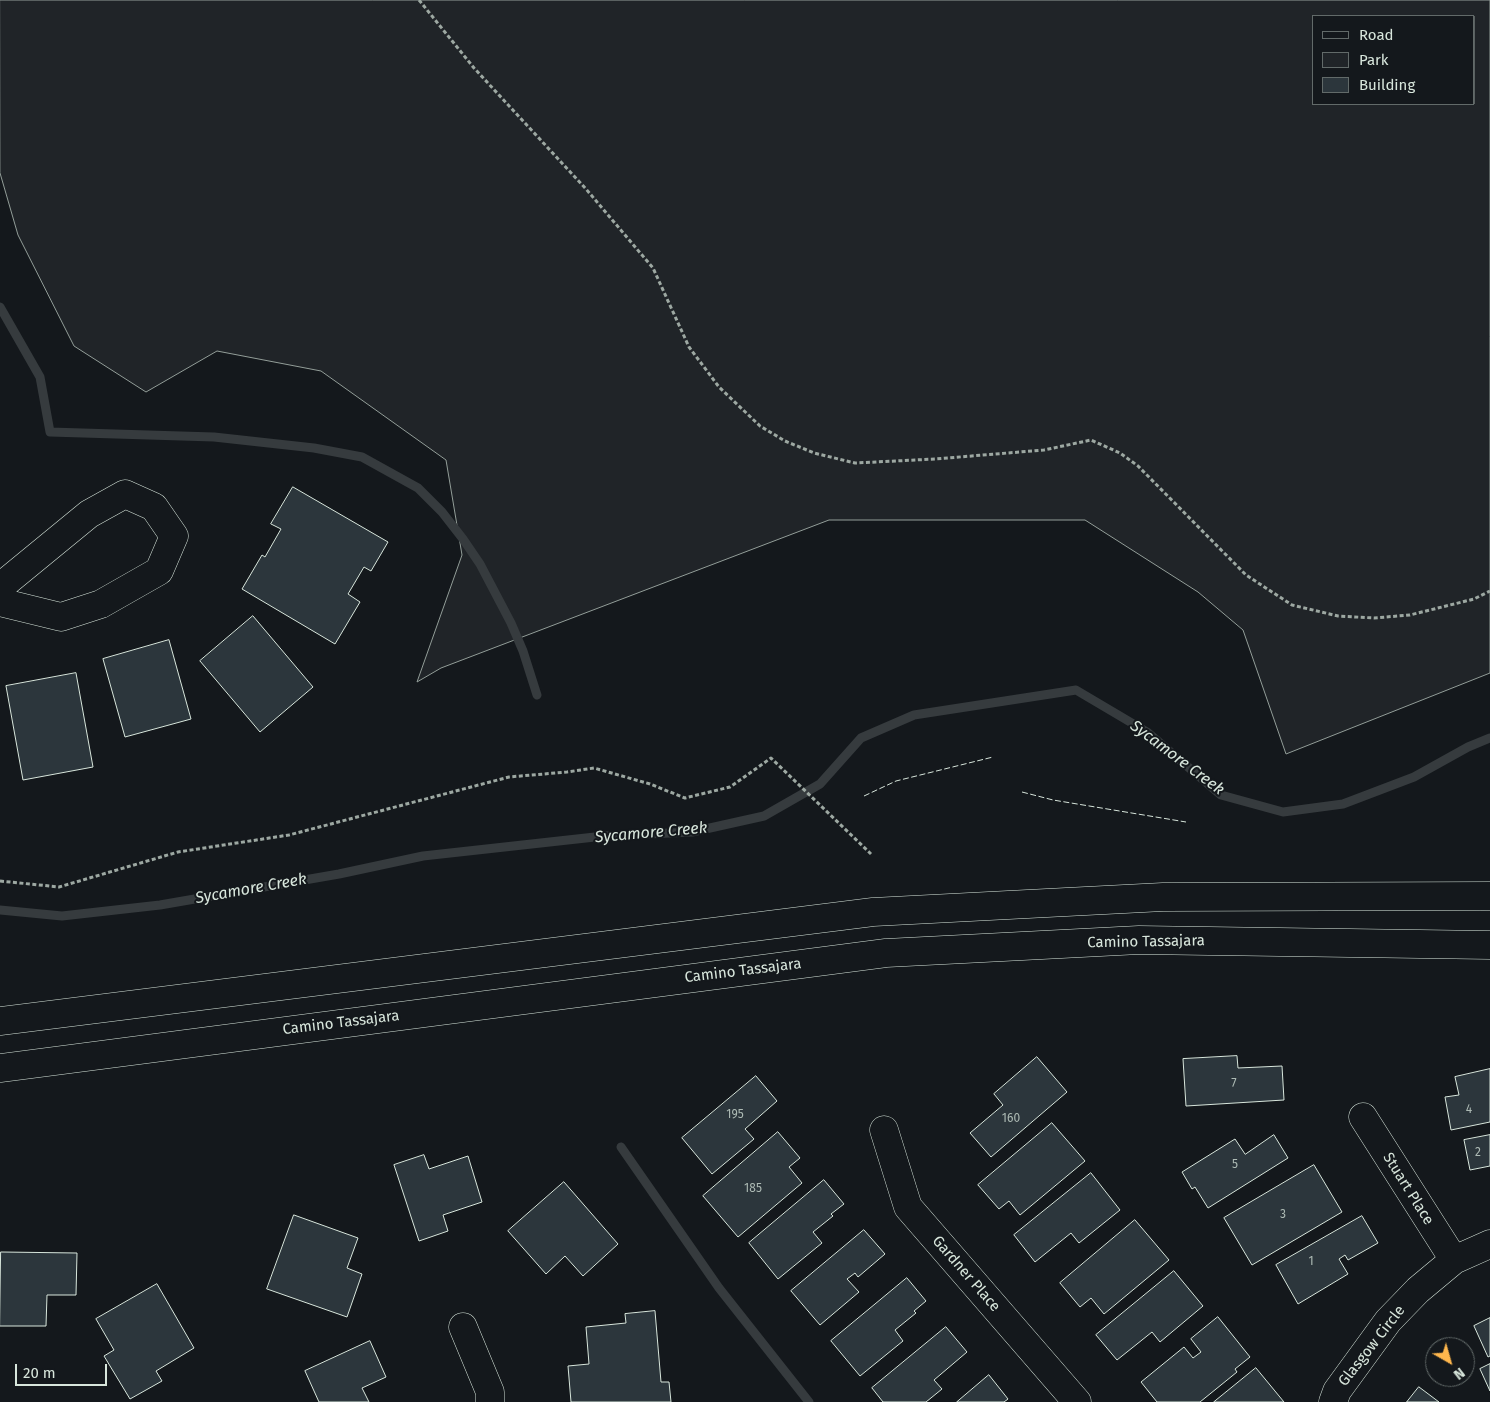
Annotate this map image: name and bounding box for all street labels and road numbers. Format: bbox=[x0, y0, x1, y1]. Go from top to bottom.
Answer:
street label: Camino Tassajara bbox=[1087, 932, 1205, 952]
street label: Camino Tassajara bbox=[684, 955, 802, 987]
street label: Camino Tassajara bbox=[282, 1007, 400, 1039]
street label: Stuart Place bbox=[1379, 1150, 1437, 1228]
street label: Gardner Place bbox=[928, 1232, 1004, 1316]
street label: Glasgow Circle bbox=[1335, 1302, 1409, 1390]

